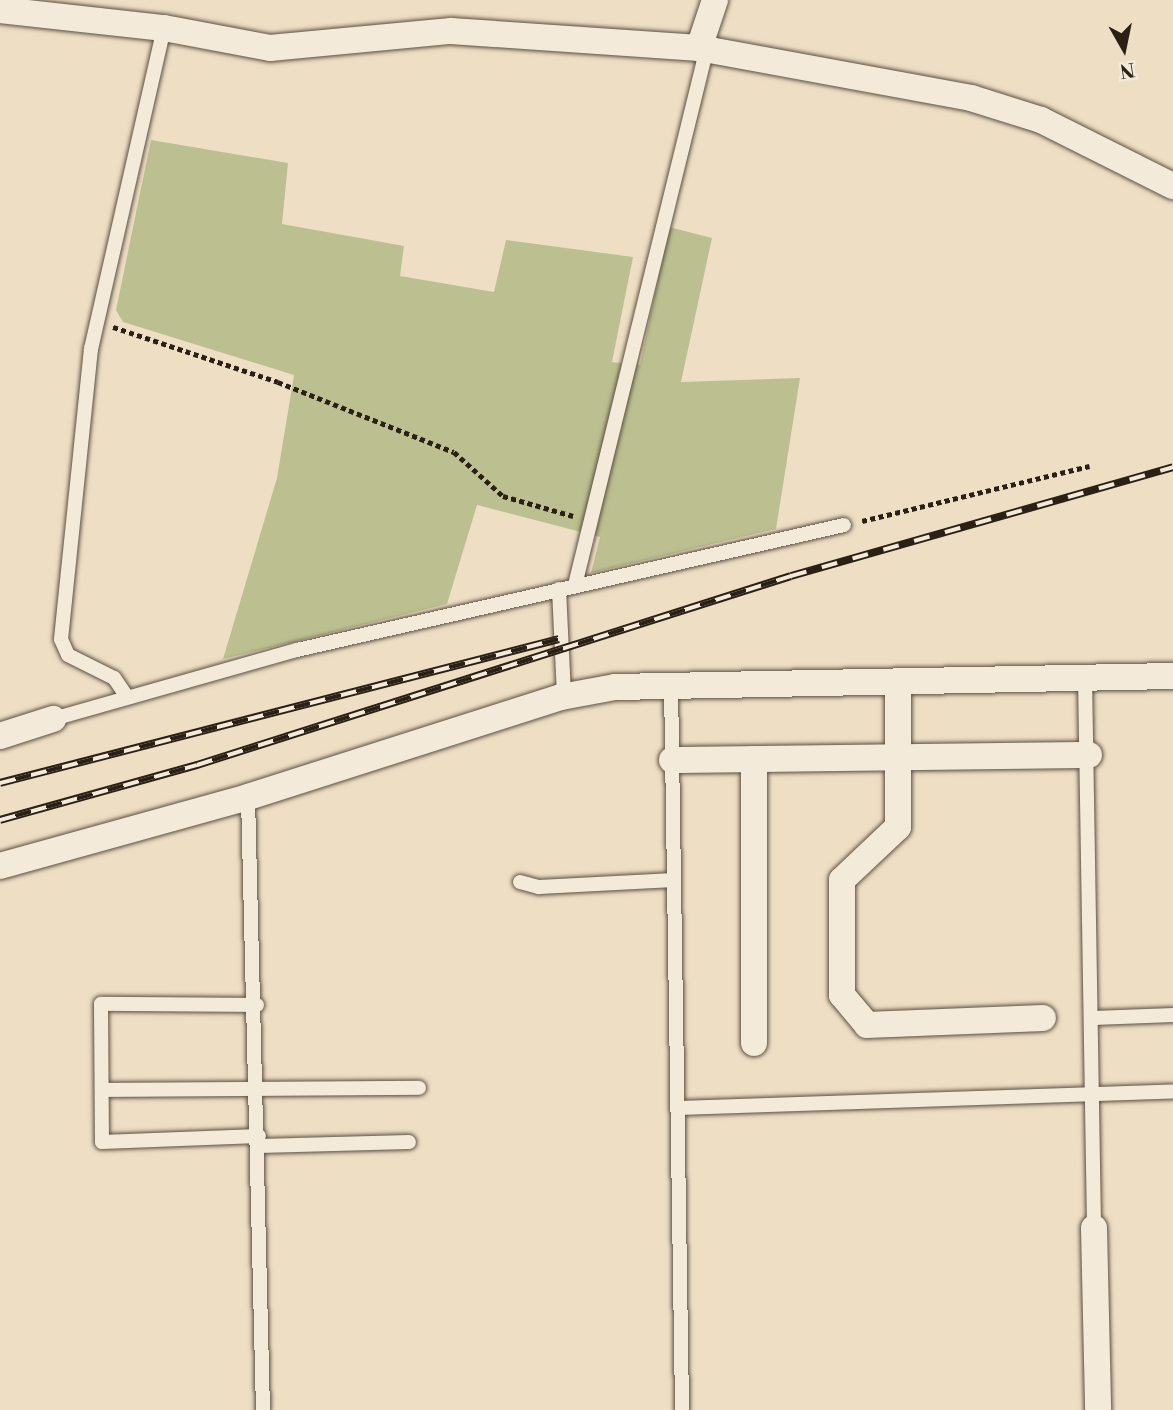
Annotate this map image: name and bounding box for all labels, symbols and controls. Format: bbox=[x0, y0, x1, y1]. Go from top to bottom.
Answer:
north arrow bbox=[1089, 14, 1159, 84]
text: N bbox=[1118, 57, 1137, 83]

